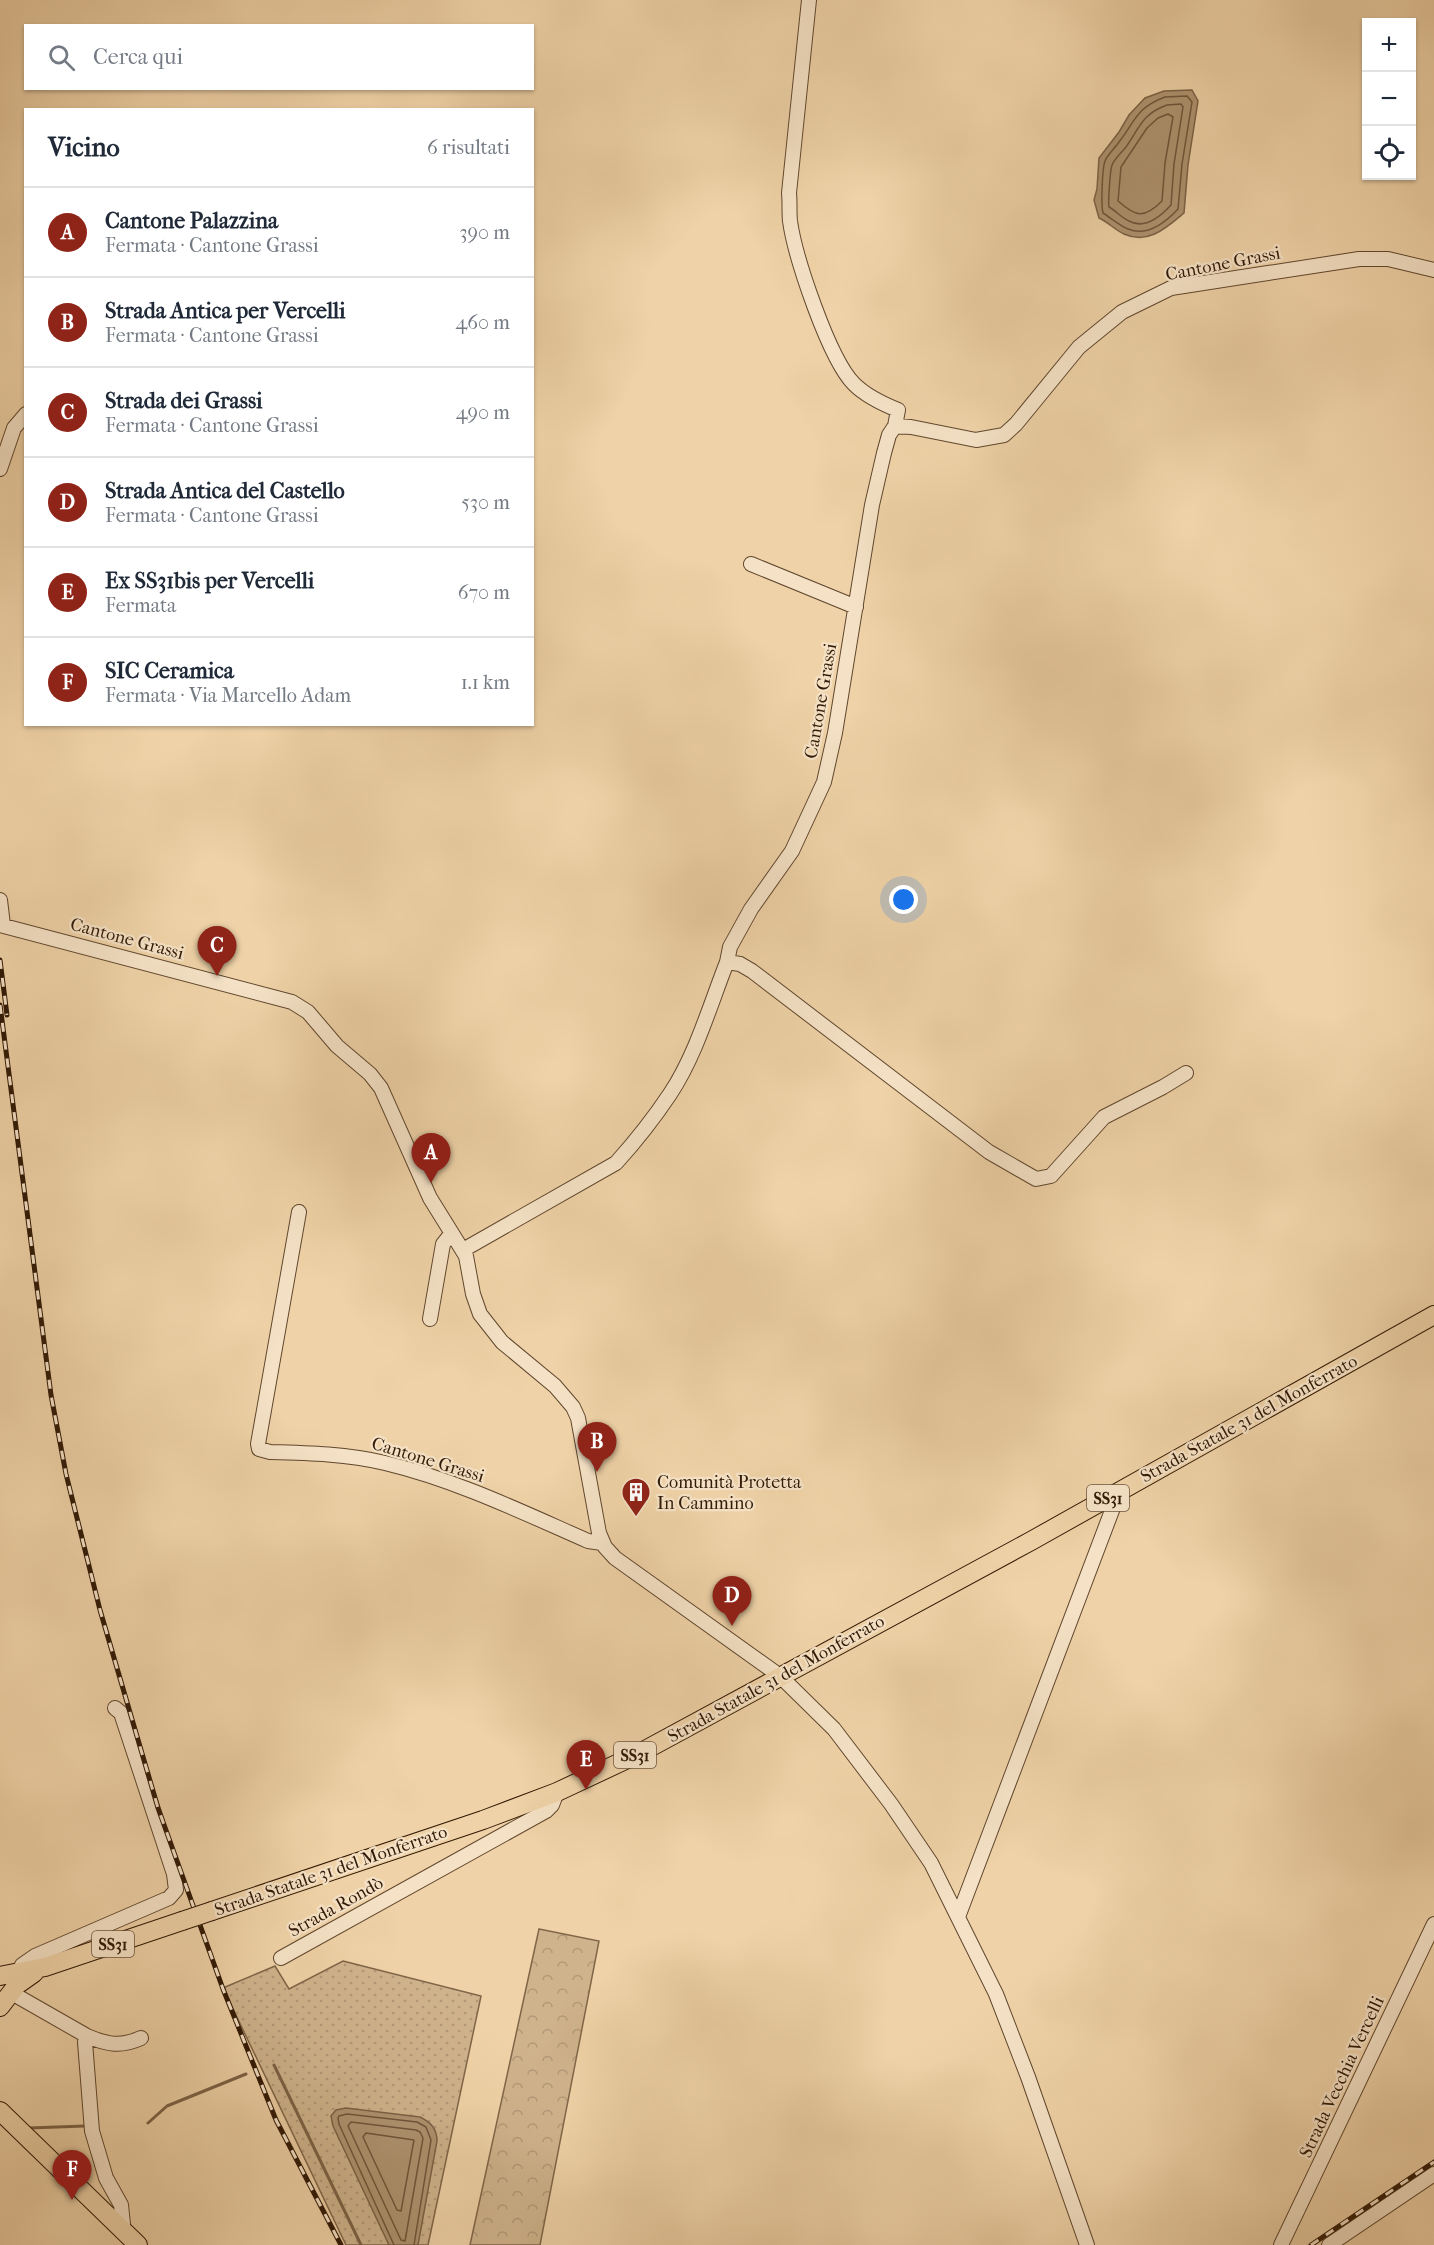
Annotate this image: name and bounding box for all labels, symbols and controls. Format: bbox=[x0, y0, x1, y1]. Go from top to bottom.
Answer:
map controls bbox=[1362, 18, 1416, 180]
button: + bbox=[1362, 18, 1416, 72]
search box bbox=[24, 24, 534, 90]
icon: search bbox=[45, 41, 78, 74]
text: Cerca qui bbox=[93, 44, 183, 70]
button: − bbox=[1362, 72, 1416, 126]
button: locate bbox=[1362, 126, 1416, 180]
text: Vicino bbox=[48, 132, 120, 163]
text: 6 risultati bbox=[427, 136, 510, 159]
text: Cantone Palazzina bbox=[105, 208, 278, 234]
text: A bbox=[61, 221, 74, 244]
text: 390 m bbox=[459, 221, 510, 244]
text: Fermata · Cantone Grassi bbox=[105, 234, 319, 257]
street label: Cantone Grassi bbox=[1164, 242, 1283, 285]
text: Strada Antica per Vercelli bbox=[105, 298, 346, 324]
text: B bbox=[61, 311, 74, 334]
text: 460 m bbox=[455, 311, 510, 334]
text: Fermata · Cantone Grassi bbox=[105, 324, 319, 347]
text: Strada dei Grassi bbox=[105, 388, 263, 414]
text: C bbox=[61, 401, 74, 424]
text: 490 m bbox=[456, 401, 510, 424]
text: Fermata · Cantone Grassi bbox=[105, 414, 319, 437]
text: Strada Antica del Castello bbox=[105, 478, 345, 504]
text: D bbox=[60, 491, 75, 514]
text: 530 m bbox=[461, 491, 510, 514]
text: Fermata · Cantone Grassi bbox=[105, 504, 319, 527]
text: Ex SS31bis per Vercelli bbox=[105, 568, 314, 594]
text: E bbox=[61, 581, 74, 604]
text: 670 m bbox=[458, 581, 510, 604]
text: Fermata bbox=[105, 594, 176, 617]
street label: Cantone Grassi bbox=[801, 641, 842, 760]
text: SIC Ceramica bbox=[105, 658, 234, 684]
text: F bbox=[62, 671, 73, 694]
text: 1.1 km bbox=[461, 671, 510, 694]
text: Fermata · Via Marcello Adam bbox=[105, 684, 351, 707]
your location bbox=[889, 885, 918, 914]
street label: Cantone Grassi bbox=[68, 914, 187, 964]
pin: C bbox=[198, 926, 236, 976]
pin: A bbox=[412, 1134, 450, 1183]
street label: Strada Statale 31 del Monferrato bbox=[1137, 1351, 1361, 1487]
pin: B bbox=[578, 1422, 616, 1472]
street label: Cantone Grassi bbox=[369, 1433, 487, 1487]
place label: Comunità Protetta In Cammino bbox=[657, 1472, 802, 1514]
building icon: Comunità Protetta In Cammino bbox=[620, 1476, 652, 1518]
road number: SS31 bbox=[1087, 1485, 1129, 1511]
pin: D bbox=[712, 1576, 752, 1626]
street label: Strada Statale 31 del Monferrato bbox=[664, 1611, 888, 1747]
pin: E bbox=[566, 1740, 606, 1790]
road number: SS31 bbox=[614, 1742, 656, 1768]
street label: Strada Statale 31 del Monferrato bbox=[212, 1821, 450, 1921]
street label: Strada Rondò bbox=[285, 1872, 387, 1942]
road number: SS31 bbox=[92, 1931, 134, 1957]
street label: Strada Vecchia Vercelli bbox=[1295, 1992, 1389, 2161]
pin: F bbox=[52, 2150, 92, 2200]

